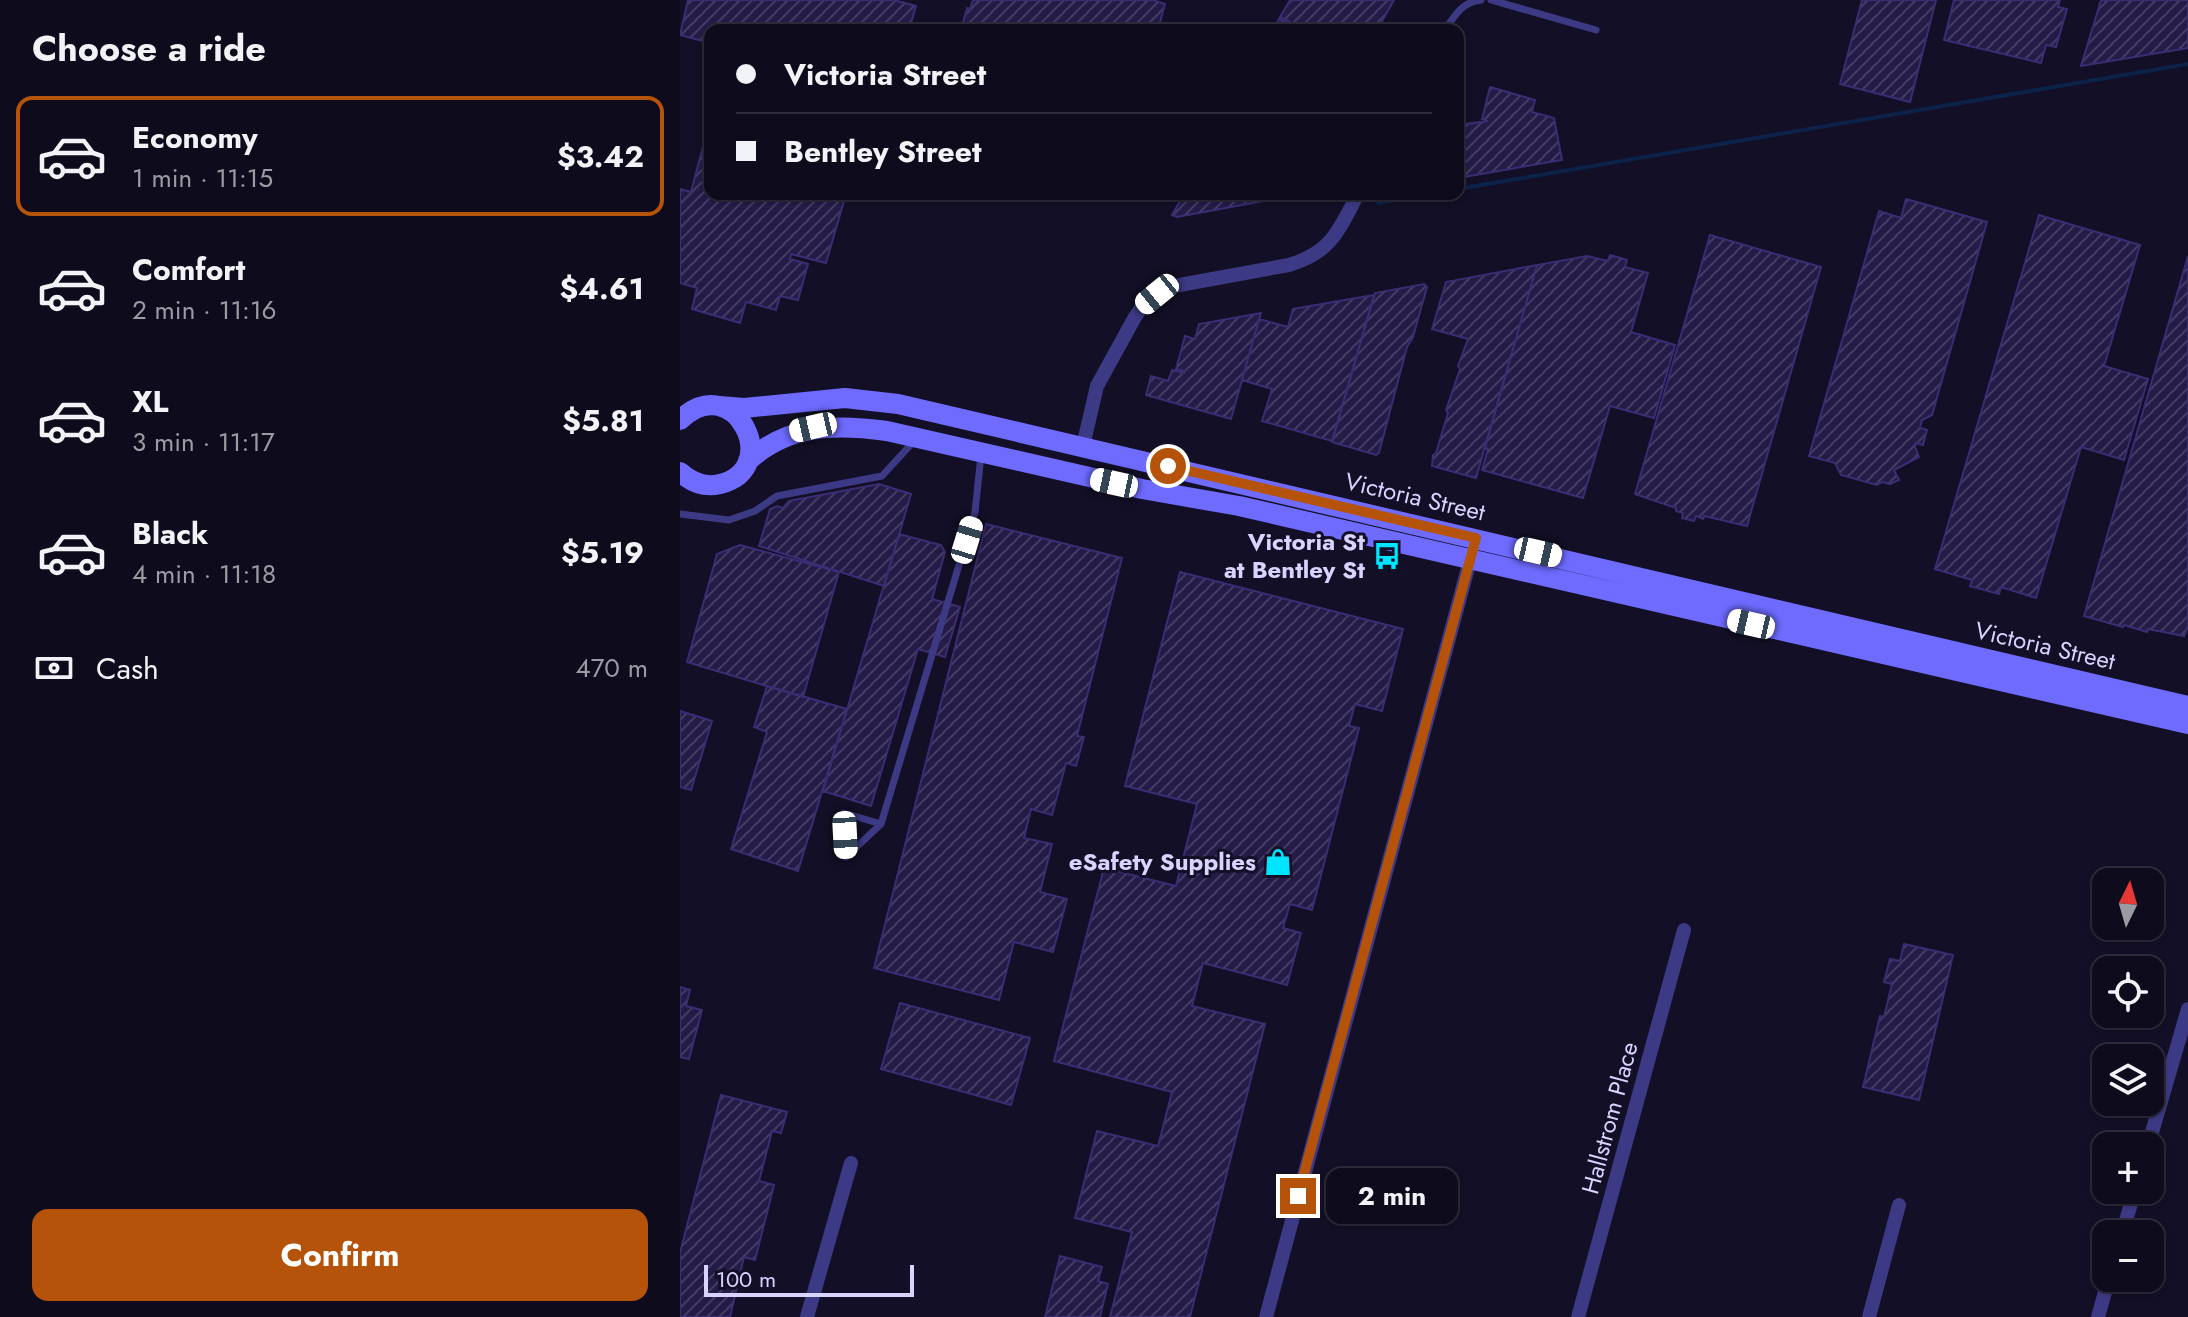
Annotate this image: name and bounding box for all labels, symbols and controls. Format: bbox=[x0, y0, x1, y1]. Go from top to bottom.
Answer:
text: Choose a ride bbox=[32, 22, 266, 74]
text: Victoria Street bbox=[784, 53, 986, 96]
text: Economy bbox=[132, 116, 258, 159]
icon: car bbox=[36, 120, 108, 192]
text: Bentley Street bbox=[784, 130, 981, 173]
text: $3.42 bbox=[557, 135, 644, 178]
text: 1 min · 11:15 bbox=[132, 159, 273, 197]
text: Comfort bbox=[132, 248, 245, 291]
icon: car bbox=[36, 252, 108, 324]
text: $4.61 bbox=[559, 267, 644, 310]
car bbox=[1131, 270, 1183, 318]
text: 2 min · 11:16 bbox=[132, 291, 277, 329]
text: XL bbox=[132, 380, 168, 423]
icon: car bbox=[36, 384, 108, 456]
text: $5.81 bbox=[562, 399, 644, 442]
car bbox=[787, 410, 839, 444]
text: 3 min · 11:17 bbox=[132, 423, 275, 461]
route start bbox=[1150, 448, 1186, 484]
street label: Victoria Street bbox=[1342, 463, 1489, 530]
car bbox=[1088, 466, 1140, 500]
text: Black bbox=[132, 512, 208, 555]
car bbox=[949, 514, 985, 566]
icon: car bbox=[36, 516, 108, 588]
place label: Victoria St at Bentley St bbox=[1224, 524, 1365, 587]
text: $5.19 bbox=[561, 531, 644, 574]
car bbox=[1512, 535, 1564, 569]
bus stop icon: Victoria St at Bentley St bbox=[1372, 541, 1402, 571]
text: 4 min · 11:18 bbox=[132, 555, 276, 593]
car bbox=[1725, 607, 1777, 641]
street label: Victoria Street bbox=[1972, 612, 2119, 679]
icon: cash bbox=[32, 646, 76, 690]
text: Cash bbox=[96, 647, 159, 690]
text: 470 m bbox=[576, 649, 648, 687]
car bbox=[832, 810, 858, 860]
place label: eSafety Supplies bbox=[1069, 844, 1256, 879]
shop icon: eSafety Supplies bbox=[1263, 847, 1293, 877]
north arrow bbox=[2092, 868, 2164, 940]
map controls bbox=[2092, 868, 2164, 1292]
button: locate bbox=[2092, 956, 2164, 1028]
street label: Hallstrom Place bbox=[1572, 1038, 1647, 1198]
button: layers bbox=[2092, 1044, 2164, 1116]
button: + bbox=[2092, 1132, 2164, 1204]
callout: 2 min bbox=[1326, 1168, 1458, 1224]
text: 2 min bbox=[1358, 1177, 1426, 1215]
route end bbox=[1280, 1178, 1316, 1214]
button: Confirm bbox=[32, 1209, 648, 1301]
button: − bbox=[2092, 1220, 2164, 1292]
scale bar bbox=[704, 1261, 914, 1297]
text: 100 m bbox=[716, 1263, 776, 1295]

